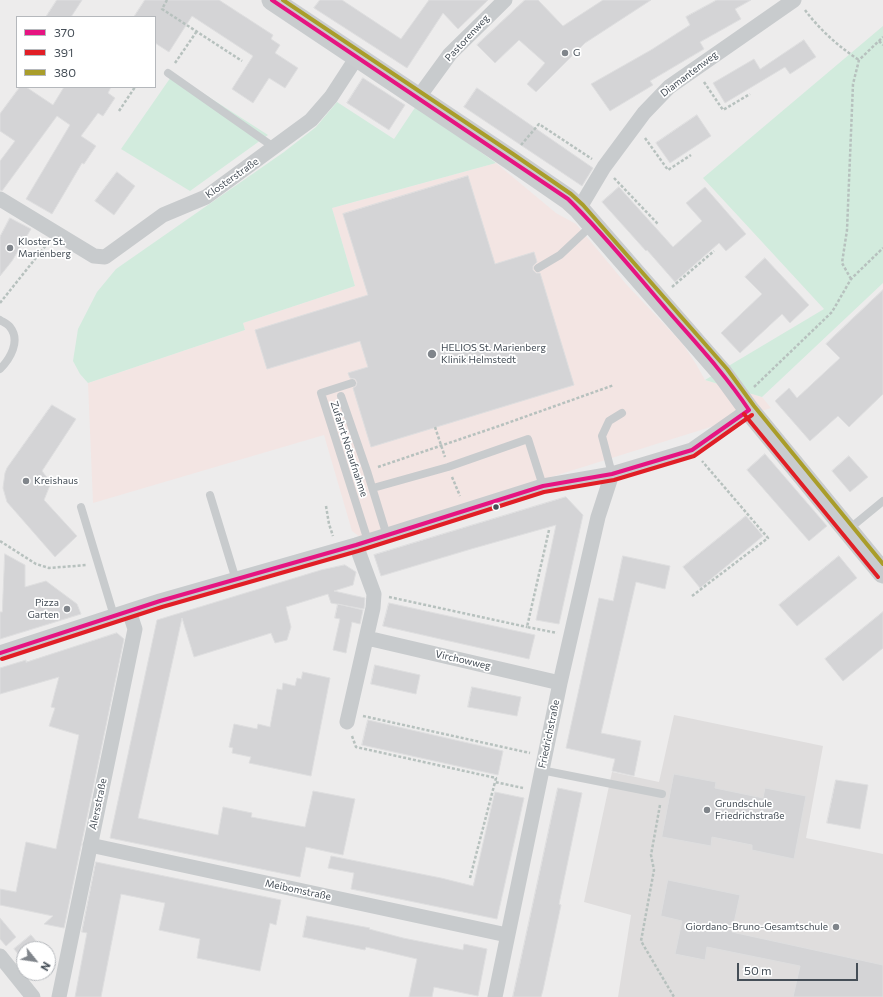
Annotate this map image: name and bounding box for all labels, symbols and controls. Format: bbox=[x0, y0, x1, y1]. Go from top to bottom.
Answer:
street label: Pastorenweg bbox=[442, 12, 492, 64]
legend bbox=[16, 16, 156, 88]
text: 370 bbox=[54, 25, 75, 39]
text: 391 bbox=[54, 45, 73, 59]
place label: G bbox=[573, 47, 580, 59]
marker: G bbox=[560, 48, 570, 58]
street label: Diamantenweg bbox=[658, 49, 720, 99]
text: 380 bbox=[54, 65, 76, 79]
street label: Klosterstraße bbox=[203, 155, 261, 201]
place label: Kloster St. Marienberg bbox=[18, 236, 71, 260]
marker: Kloster St. Marienberg bbox=[5, 243, 15, 253]
place label: HELIOS St. Marienberg Klinik Helmstedt bbox=[441, 342, 546, 366]
marker: HELIOS St. Marienberg Klinik Helmstedt bbox=[426, 348, 438, 360]
street label: Zufahrt Notaufnahme bbox=[328, 400, 370, 498]
place label: Kreishaus bbox=[34, 475, 78, 487]
marker: Kreishaus bbox=[21, 476, 31, 486]
unlabelled marker bbox=[491, 502, 501, 512]
place label: Pizza Garten bbox=[27, 597, 59, 620]
marker: Pizza Garten bbox=[62, 604, 72, 614]
street label: Virchowweg bbox=[434, 648, 492, 672]
street label: Friedrichstraße bbox=[536, 699, 562, 769]
street label: Alersstraße bbox=[87, 777, 109, 831]
place label: Grundschule Friedrichstraße bbox=[715, 798, 785, 822]
marker: Grundschule Friedrichstraße bbox=[702, 805, 712, 815]
street label: Meibomstraße bbox=[264, 877, 332, 903]
place label: Giordano-Bruno-Gesamtschule bbox=[686, 921, 828, 933]
marker: Giordano-Bruno-Gesamtschule bbox=[831, 922, 841, 932]
north arrow bbox=[16, 941, 56, 981]
scale bar bbox=[739, 955, 860, 981]
text: N bbox=[38, 960, 54, 974]
text: 50 m bbox=[744, 963, 772, 977]

